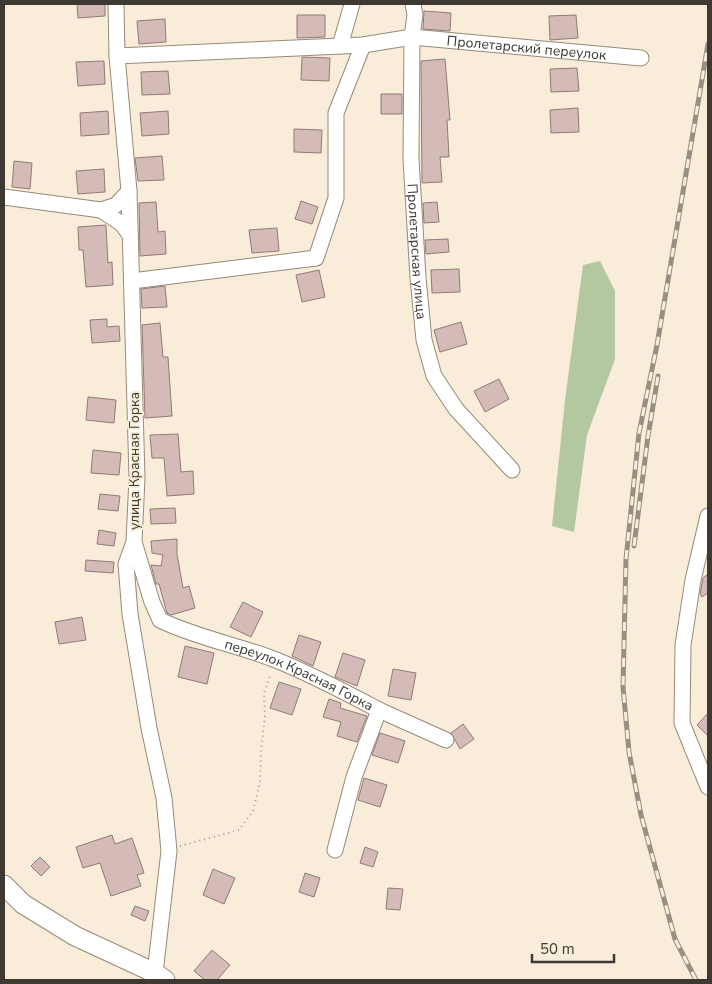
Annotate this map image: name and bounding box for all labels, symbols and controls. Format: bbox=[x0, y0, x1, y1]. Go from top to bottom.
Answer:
street label: Пролетарский переулок bbox=[446, 31, 608, 65]
street label: Пролетарская улица bbox=[402, 183, 431, 320]
street label: улица Красная Горка bbox=[125, 392, 144, 530]
street label: переулок Красная Горка bbox=[222, 635, 377, 715]
scale bar bbox=[532, 932, 614, 964]
text: 50 m bbox=[540, 939, 575, 959]

